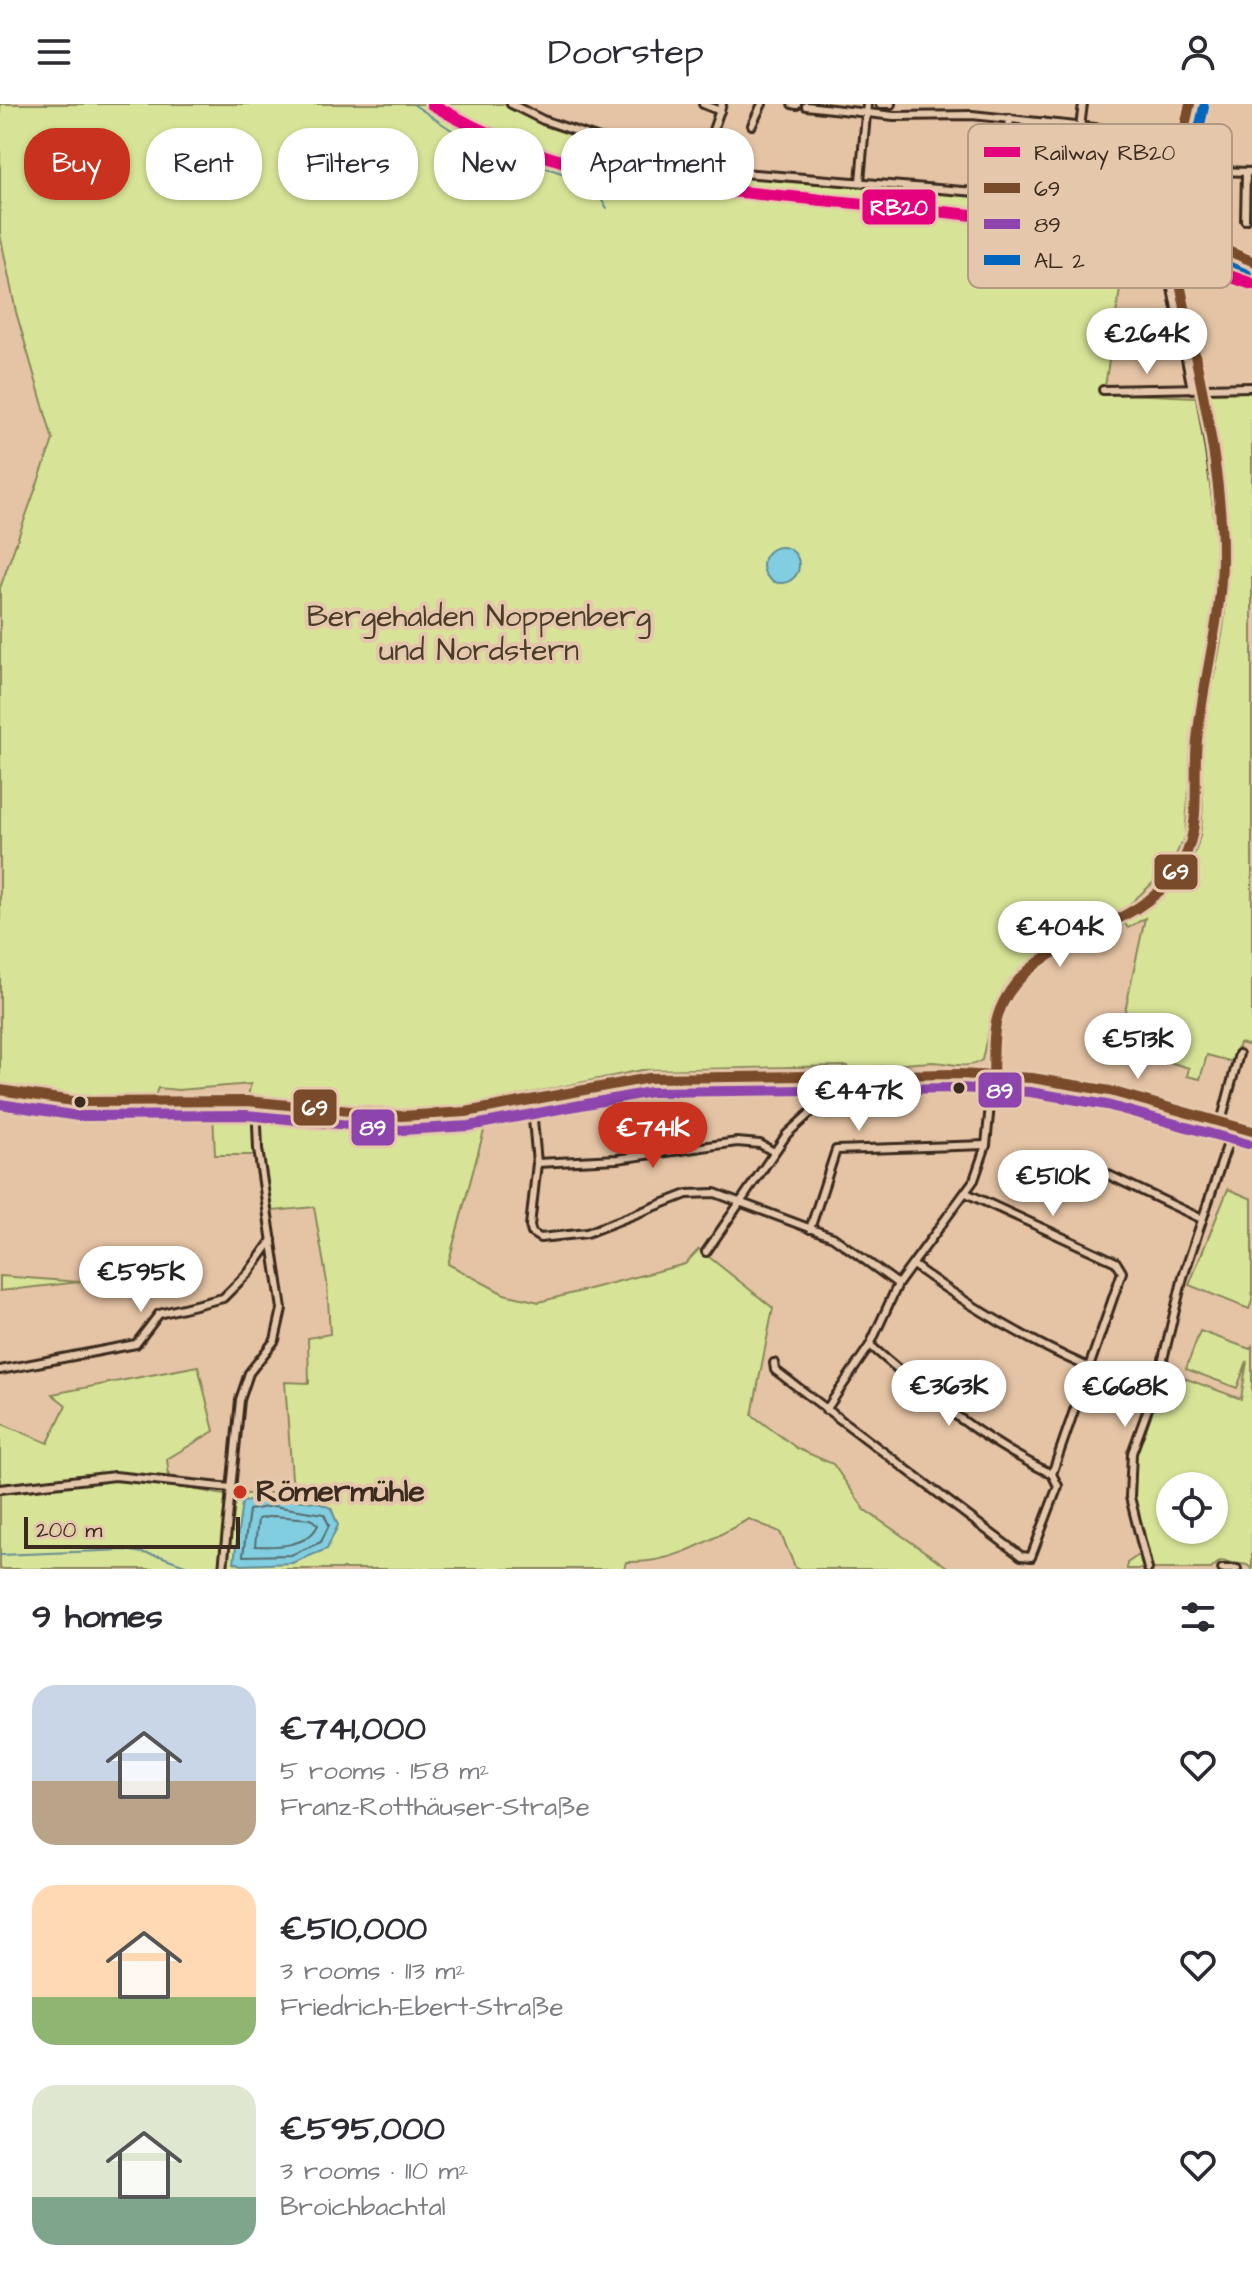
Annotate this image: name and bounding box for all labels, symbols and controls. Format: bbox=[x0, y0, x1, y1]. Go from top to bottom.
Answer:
text: Doorstep bbox=[548, 27, 704, 78]
icon: menu bbox=[32, 30, 76, 74]
icon: person bbox=[1176, 30, 1220, 74]
legend bbox=[968, 124, 1232, 288]
chip: Buy bbox=[24, 128, 130, 200]
chip: Rent bbox=[146, 128, 262, 200]
chip: Filters bbox=[278, 128, 418, 200]
chip: New bbox=[434, 128, 545, 200]
chip: Apartment bbox=[561, 128, 754, 200]
text: Railway RB20 bbox=[1034, 138, 1175, 170]
text: 69 bbox=[1034, 174, 1060, 205]
line badge: RB20 bbox=[861, 188, 937, 226]
text: RB20 bbox=[870, 193, 928, 224]
text: 89 bbox=[1034, 210, 1061, 241]
text: AL 2 bbox=[1034, 246, 1085, 277]
pin: €264K bbox=[1091, 308, 1203, 376]
text: €264K bbox=[1104, 316, 1190, 352]
park label: Bergehalden Noppenberg und Nordstern bbox=[307, 596, 651, 672]
line badge: 69 bbox=[1153, 853, 1199, 891]
text: 69 bbox=[1163, 857, 1189, 888]
pin: €404K bbox=[1004, 901, 1116, 969]
text: €404K bbox=[1016, 909, 1104, 945]
pin: €513K bbox=[1082, 1013, 1194, 1081]
text: €513K bbox=[1102, 1021, 1174, 1057]
pin: €447K bbox=[803, 1065, 915, 1133]
line badge: 89 bbox=[977, 1071, 1023, 1109]
text: €447K bbox=[815, 1073, 903, 1109]
text: 89 bbox=[987, 1076, 1013, 1107]
unlabelled marker bbox=[951, 1080, 967, 1096]
line badge: 69 bbox=[292, 1088, 338, 1127]
text: 69 bbox=[302, 1093, 328, 1124]
unlabelled marker bbox=[72, 1094, 88, 1110]
pin: €741K bbox=[597, 1102, 709, 1170]
line badge: 89 bbox=[350, 1108, 396, 1147]
text: €741K bbox=[616, 1110, 690, 1146]
text: 89 bbox=[360, 1113, 386, 1144]
pin: €510K bbox=[997, 1150, 1109, 1218]
text: €510K bbox=[1016, 1158, 1090, 1194]
pin: €595K bbox=[85, 1246, 197, 1314]
text: €595K bbox=[97, 1254, 185, 1290]
pin: €363K bbox=[893, 1360, 1005, 1428]
pin: €668K bbox=[1069, 1361, 1181, 1429]
text: €363K bbox=[909, 1368, 989, 1404]
text: €668K bbox=[1082, 1369, 1168, 1405]
place label: Römermühle bbox=[256, 1471, 425, 1513]
map controls bbox=[1156, 1472, 1228, 1544]
button: locate bbox=[1156, 1472, 1228, 1544]
marker: Römermühle bbox=[231, 1483, 249, 1501]
scale bar bbox=[24, 1513, 240, 1549]
text: 200 m bbox=[36, 1515, 102, 1546]
text: 9 homes bbox=[32, 1593, 163, 1641]
icon: filters bbox=[1176, 1595, 1220, 1639]
text: €741,000 bbox=[280, 1705, 426, 1753]
icon: home bbox=[96, 1717, 192, 1813]
icon: heart bbox=[1176, 1743, 1220, 1787]
text: 5 rooms · 158 m² bbox=[280, 1753, 489, 1789]
text: Franz-Rotthäuser-Straße bbox=[280, 1789, 590, 1825]
text: €510,000 bbox=[280, 1905, 427, 1953]
icon: home bbox=[96, 1917, 192, 2013]
icon: heart bbox=[1176, 1943, 1220, 1987]
text: 3 rooms · 113 m² bbox=[280, 1953, 465, 1989]
text: Friedrich-Ebert-Straße bbox=[280, 1989, 564, 2025]
text: €595,000 bbox=[280, 2105, 445, 2153]
icon: home bbox=[96, 2117, 192, 2213]
icon: heart bbox=[1176, 2143, 1220, 2187]
text: 3 rooms · 110 m² bbox=[280, 2153, 468, 2189]
text: Broichbachtal bbox=[280, 2189, 446, 2225]

